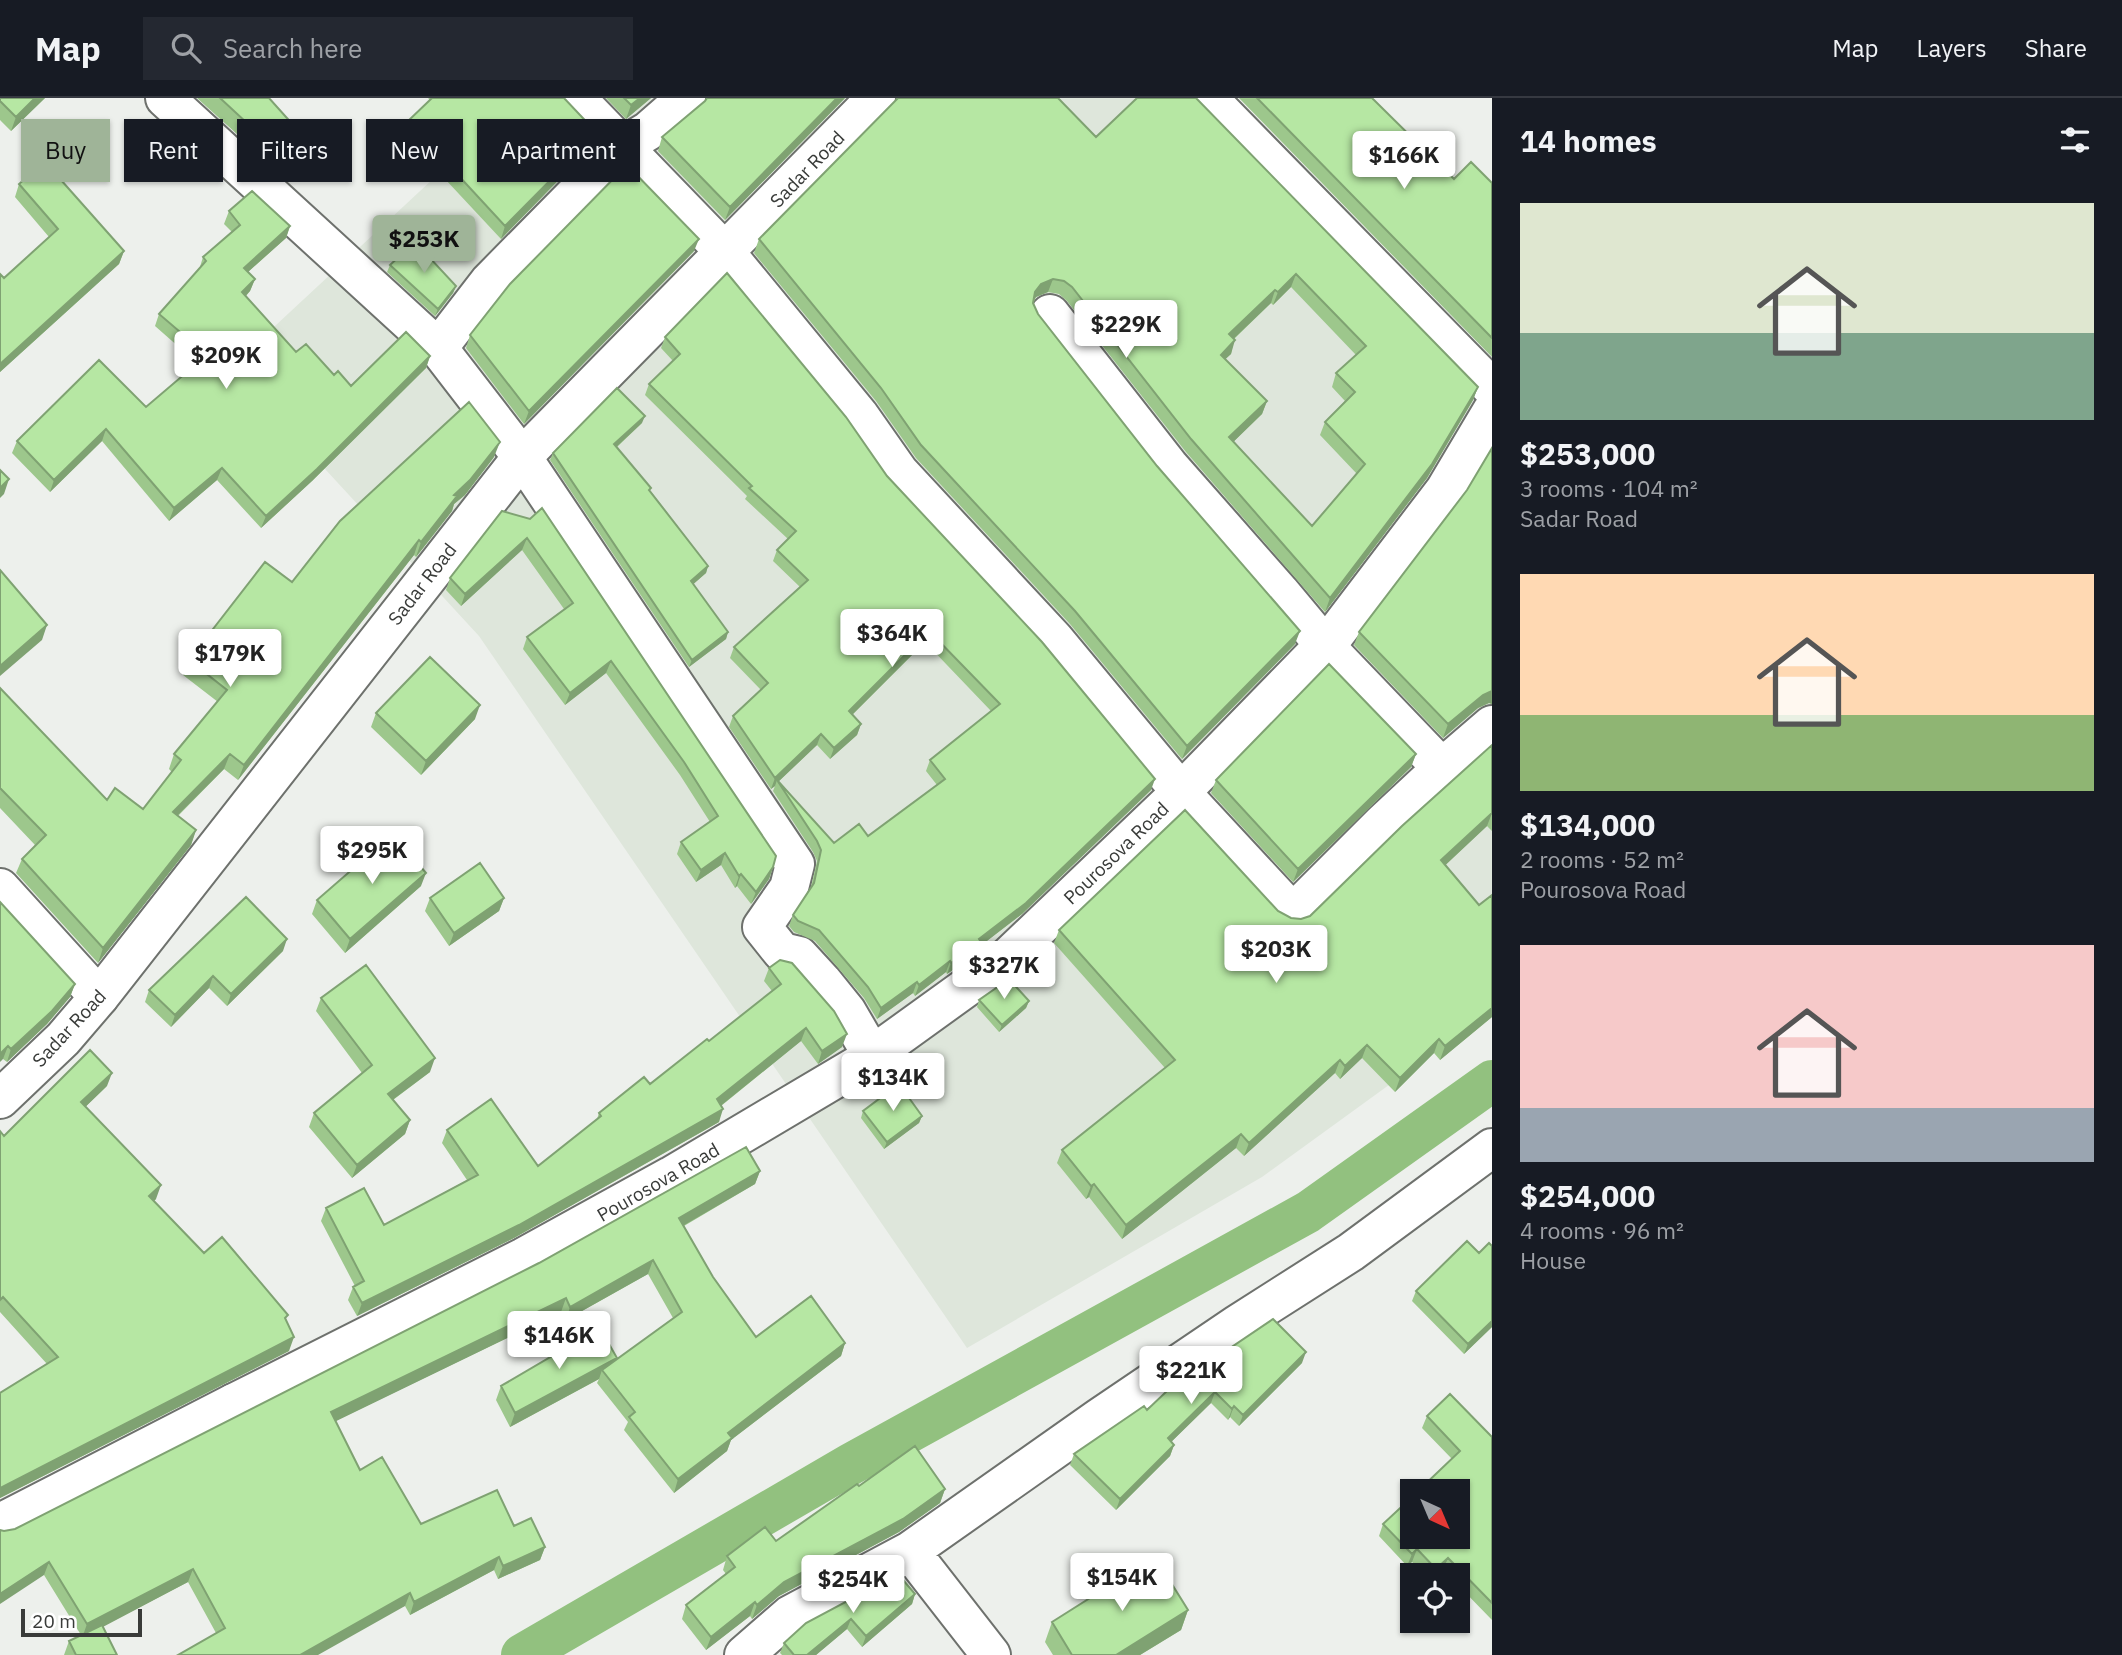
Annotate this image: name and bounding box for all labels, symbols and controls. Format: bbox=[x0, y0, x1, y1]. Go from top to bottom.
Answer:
search box bbox=[143, 17, 633, 80]
text: Map bbox=[35, 27, 101, 70]
icon: search bbox=[167, 29, 205, 67]
text: Search here bbox=[223, 31, 362, 65]
text: Map bbox=[1832, 32, 1879, 64]
text: Layers bbox=[1917, 32, 1987, 64]
text: Share bbox=[2025, 32, 2087, 64]
chip: Buy bbox=[21, 119, 110, 182]
chip: Rent bbox=[124, 119, 223, 182]
chip: Filters bbox=[237, 119, 352, 182]
chip: New bbox=[366, 119, 463, 182]
chip: Apartment bbox=[477, 119, 640, 182]
text: 14 homes bbox=[1520, 121, 1657, 160]
icon: filters bbox=[2056, 121, 2094, 159]
street label: Sadar Road bbox=[765, 126, 849, 212]
pin: $166K bbox=[1355, 132, 1453, 191]
text: $166K bbox=[1368, 139, 1440, 169]
pin: $253K bbox=[375, 216, 473, 275]
text: $253K bbox=[388, 223, 460, 253]
icon: home bbox=[1744, 248, 1870, 374]
pin: $229K bbox=[1077, 300, 1175, 360]
text: $229K bbox=[1090, 308, 1162, 338]
pin: $209K bbox=[177, 331, 275, 391]
text: $209K bbox=[190, 339, 262, 369]
text: $253,000 bbox=[1520, 434, 1655, 473]
text: 3 rooms · 104 m² bbox=[1520, 473, 1698, 503]
text: Sadar Road bbox=[1520, 503, 1638, 533]
street label: Sadar Road bbox=[383, 538, 461, 630]
pin: $364K bbox=[843, 610, 941, 669]
text: $364K bbox=[856, 617, 928, 647]
icon: home bbox=[1744, 619, 1870, 745]
pin: $179K bbox=[181, 630, 279, 689]
text: $179K bbox=[194, 637, 266, 667]
street label: Pourosova Road bbox=[1058, 797, 1174, 909]
text: $134,000 bbox=[1520, 805, 1655, 844]
pin: $295K bbox=[323, 826, 421, 886]
text: $295K bbox=[336, 834, 408, 864]
text: 2 rooms · 52 m² bbox=[1520, 844, 1684, 874]
text: Pourosova Road bbox=[1520, 874, 1686, 904]
pin: $203K bbox=[1227, 926, 1325, 985]
text: $203K bbox=[1240, 933, 1312, 963]
pin: $327K bbox=[955, 942, 1053, 1001]
text: $327K bbox=[968, 949, 1040, 979]
street label: Sadar Road bbox=[27, 984, 111, 1072]
icon: home bbox=[1744, 990, 1870, 1116]
pin: $134K bbox=[844, 1054, 942, 1113]
text: $134K bbox=[857, 1061, 929, 1091]
street label: Pourosova Road bbox=[593, 1137, 723, 1227]
text: $254,000 bbox=[1520, 1176, 1655, 1215]
text: 4 rooms · 96 m² bbox=[1520, 1215, 1684, 1245]
text: House bbox=[1520, 1245, 1586, 1275]
pin: $146K bbox=[510, 1312, 608, 1371]
text: $146K bbox=[523, 1319, 595, 1349]
pin: $221K bbox=[1142, 1346, 1240, 1406]
text: $221K bbox=[1155, 1354, 1227, 1384]
north arrow bbox=[1400, 1479, 1470, 1549]
map controls bbox=[1400, 1479, 1470, 1633]
pin: $154K bbox=[1073, 1554, 1171, 1613]
pin: $254K bbox=[804, 1556, 902, 1615]
text: $154K bbox=[1086, 1561, 1158, 1591]
text: $254K bbox=[817, 1563, 889, 1593]
button: locate bbox=[1400, 1563, 1470, 1633]
scale bar bbox=[21, 1606, 142, 1638]
text: 20 m bbox=[32, 1609, 76, 1633]

